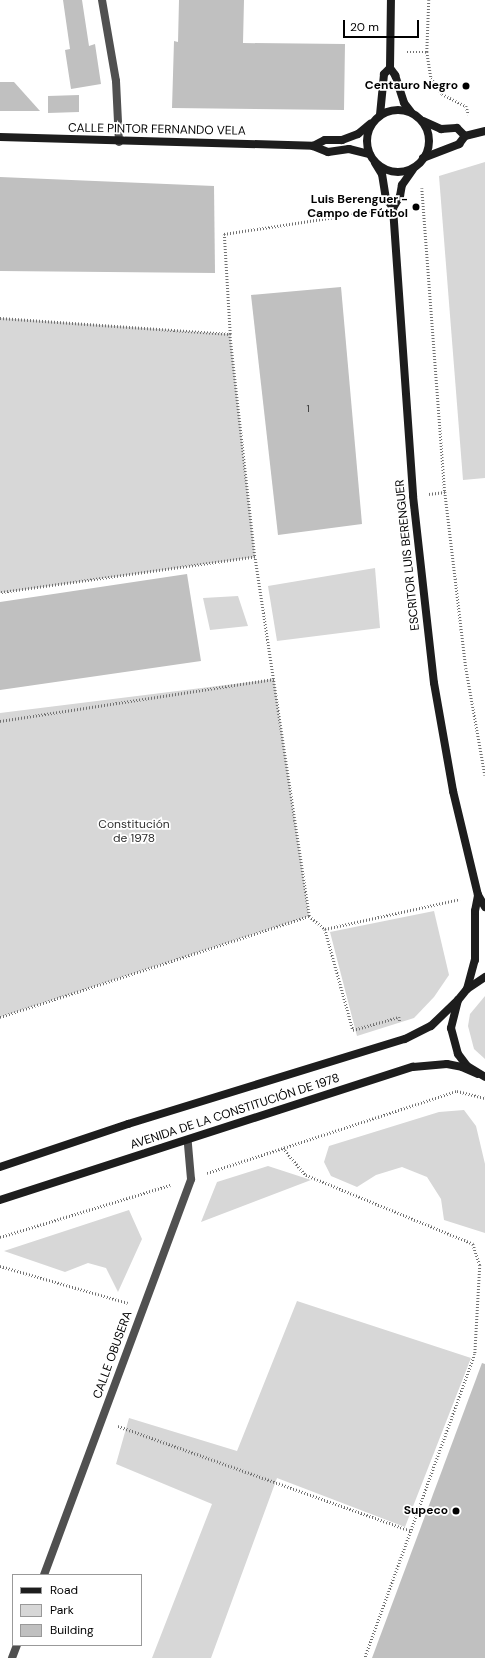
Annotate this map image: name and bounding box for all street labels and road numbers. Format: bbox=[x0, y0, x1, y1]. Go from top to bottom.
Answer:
street label: CALLE PINTOR FERNANDO VELA bbox=[68, 121, 246, 139]
street label: ESCRITOR LUIS BERENGUER bbox=[393, 479, 423, 631]
street label: AVENIDA DE LA CONSTITUCIÓN DE 1978 bbox=[129, 1071, 341, 1153]
street label: CALLE OBUSERA bbox=[90, 1309, 136, 1401]

